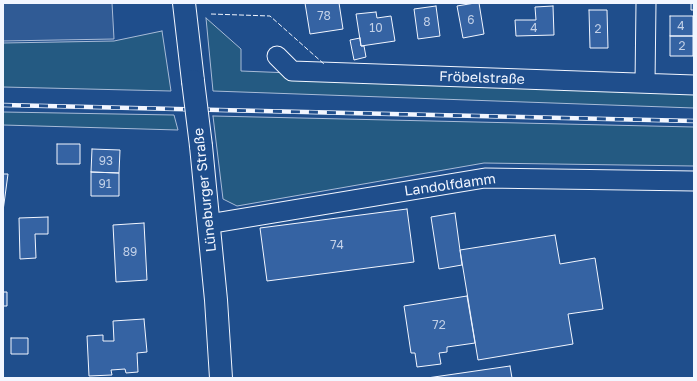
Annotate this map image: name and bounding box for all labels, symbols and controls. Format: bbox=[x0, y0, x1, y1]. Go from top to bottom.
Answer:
house number: 78 bbox=[317, 9, 331, 23]
house number: 6 bbox=[467, 13, 475, 27]
house number: 8 bbox=[423, 15, 431, 29]
house number: 4 bbox=[677, 19, 685, 33]
house number: 10 bbox=[369, 21, 383, 35]
house number: 4 bbox=[530, 21, 538, 35]
house number: 2 bbox=[595, 22, 601, 36]
house number: 2 bbox=[679, 39, 685, 53]
street label: Fröbelstraße bbox=[439, 68, 525, 88]
street label: Lüneburger Straße bbox=[190, 127, 220, 253]
house number: 93 bbox=[99, 154, 113, 168]
street label: Landolfdamm bbox=[403, 170, 497, 200]
house number: 91 bbox=[98, 177, 112, 191]
house number: 74 bbox=[330, 238, 344, 252]
house number: 89 bbox=[123, 245, 137, 259]
house number: 72 bbox=[432, 318, 446, 332]

